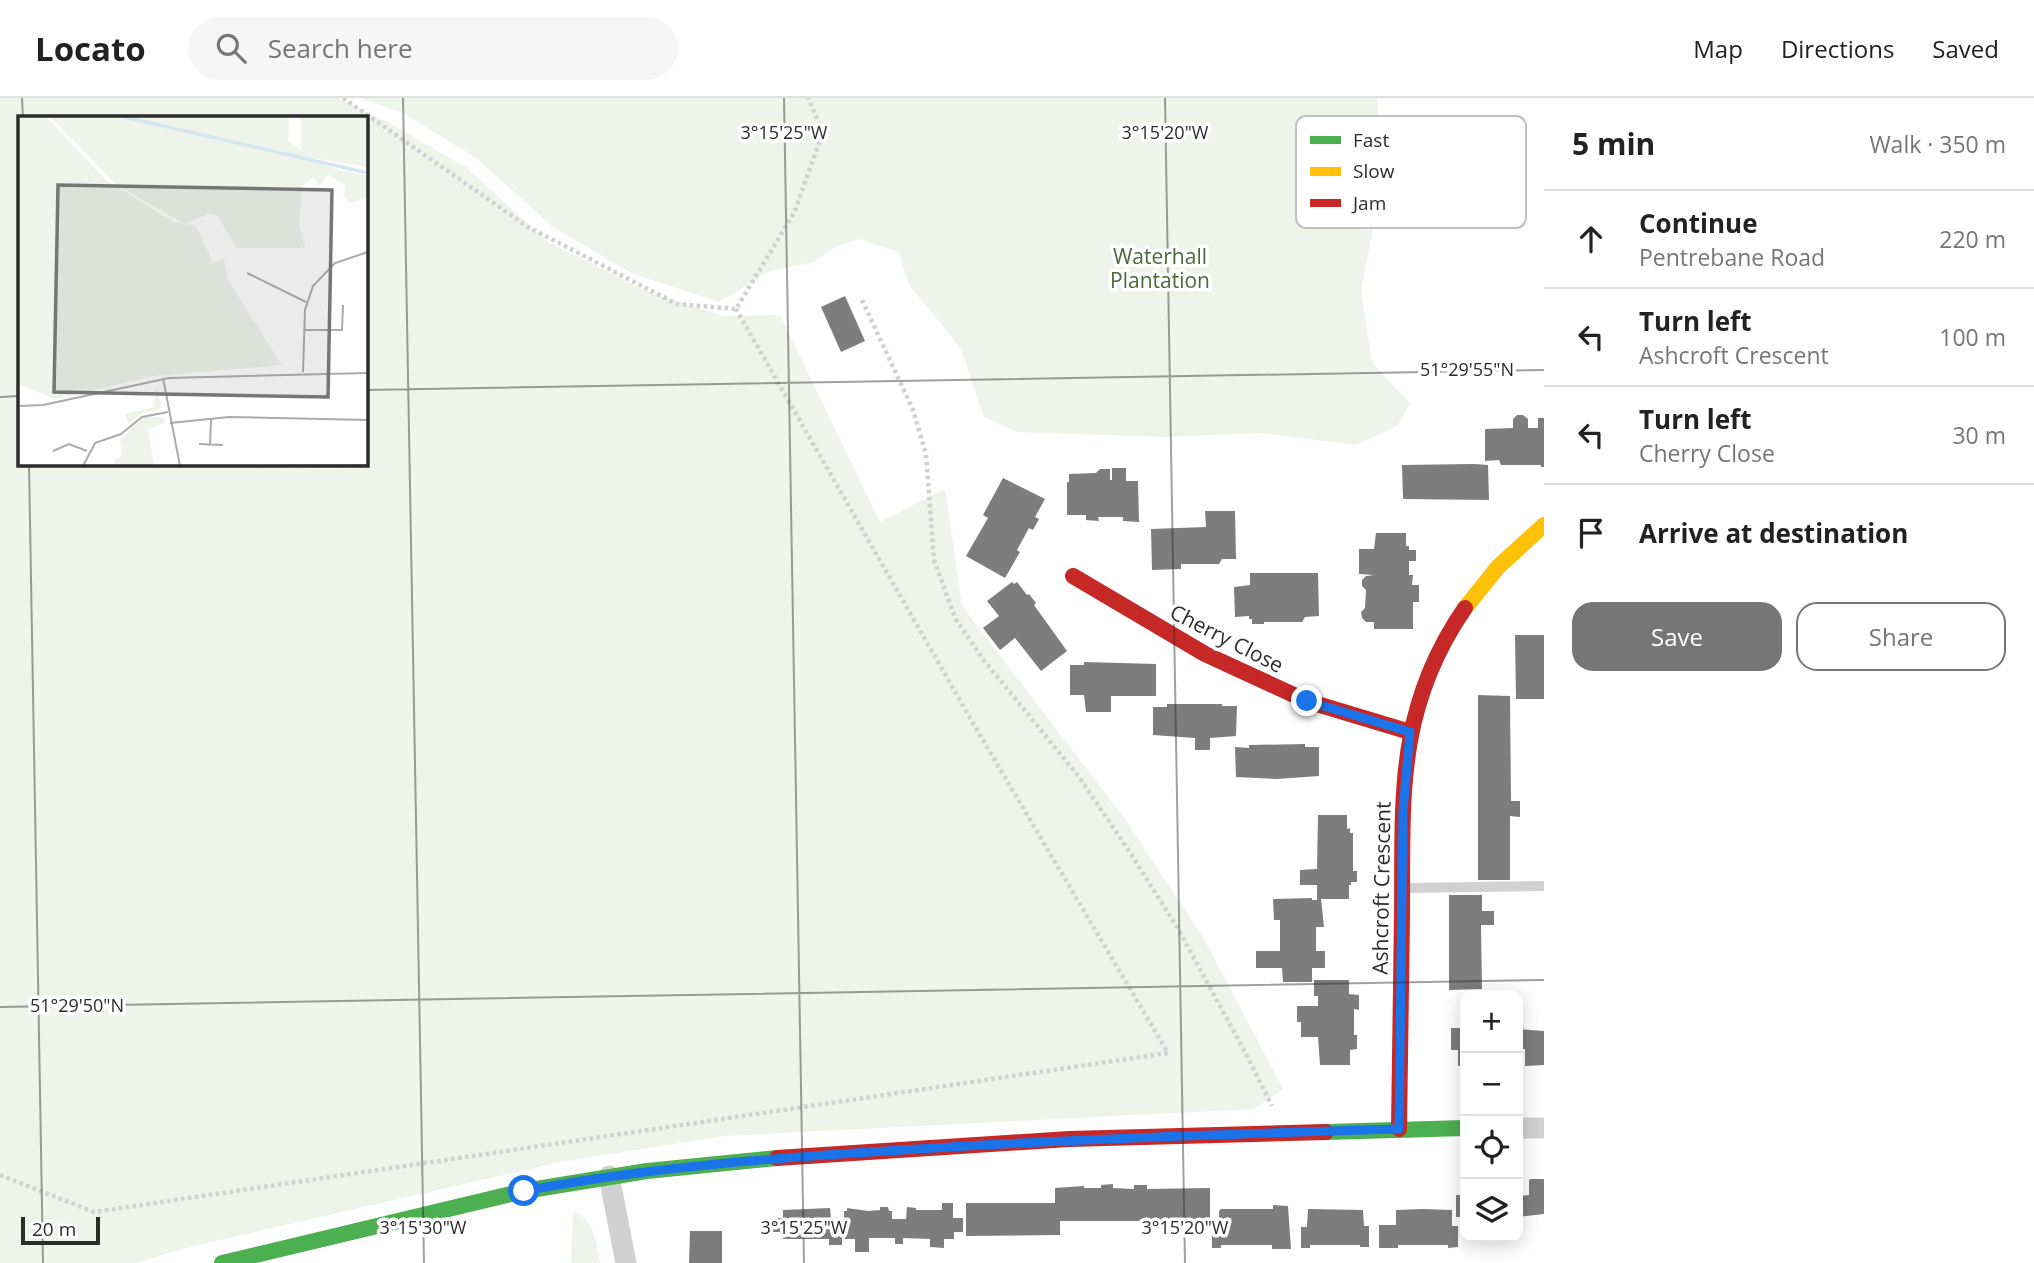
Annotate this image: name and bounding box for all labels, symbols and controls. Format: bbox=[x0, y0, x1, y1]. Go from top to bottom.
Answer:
search box bbox=[188, 17, 678, 80]
text: Locato bbox=[35, 26, 146, 71]
icon: search bbox=[212, 29, 250, 67]
text: Search here bbox=[268, 30, 413, 66]
text: Map bbox=[1693, 32, 1743, 65]
text: Directions bbox=[1781, 32, 1894, 65]
text: Saved bbox=[1932, 32, 1999, 65]
inset map bbox=[18, 116, 368, 466]
legend bbox=[1296, 116, 1526, 228]
text: 3°15'25"W bbox=[741, 120, 828, 144]
text: 3°15'20"W bbox=[1122, 120, 1209, 144]
text: 5 min bbox=[1572, 123, 1655, 164]
text: Fast bbox=[1353, 127, 1389, 153]
text: Walk · 350 m bbox=[1869, 128, 2006, 160]
text: Slow bbox=[1353, 158, 1395, 184]
text: Jam bbox=[1351, 190, 1386, 216]
text: Continue bbox=[1639, 205, 1758, 241]
icon: ahead bbox=[1572, 220, 1610, 258]
text: 220 m bbox=[1939, 223, 2006, 255]
text: Pentrebane Road bbox=[1639, 241, 1825, 273]
park label: Waterhall Plantation bbox=[1110, 242, 1210, 294]
text: Turn left bbox=[1639, 303, 1751, 339]
icon: left bbox=[1572, 318, 1610, 356]
text: 100 m bbox=[1939, 321, 2006, 353]
text: Ashcroft Crescent bbox=[1639, 339, 1829, 371]
text: 51°29'55"N bbox=[1420, 357, 1514, 381]
text: Turn left bbox=[1639, 401, 1751, 437]
icon: left bbox=[1572, 416, 1610, 454]
text: 30 m bbox=[1952, 419, 2006, 451]
text: Cherry Close bbox=[1639, 437, 1775, 469]
icon: arrive bbox=[1572, 514, 1610, 552]
text: Arrive at destination bbox=[1639, 515, 1908, 551]
street label: Cherry Close bbox=[1165, 597, 1289, 679]
button: Save bbox=[1572, 602, 1782, 671]
button: Share bbox=[1796, 602, 2006, 671]
route end bbox=[1291, 685, 1322, 716]
street label: Ashcroft Crescent bbox=[1365, 801, 1397, 975]
map controls bbox=[1460, 990, 1523, 1242]
button: + bbox=[1460, 990, 1523, 1053]
text: 51°29'50"N bbox=[30, 993, 124, 1017]
button: − bbox=[1460, 1053, 1523, 1116]
button: locate bbox=[1460, 1116, 1523, 1179]
route start bbox=[508, 1175, 539, 1206]
button: layers bbox=[1460, 1179, 1523, 1242]
scale bar bbox=[21, 1214, 100, 1246]
text: 3°15'30"W bbox=[380, 1215, 467, 1239]
text: 3°15'25"W bbox=[761, 1215, 848, 1239]
text: 3°15'20"W bbox=[1142, 1215, 1229, 1239]
text: 20 m bbox=[32, 1216, 76, 1242]

